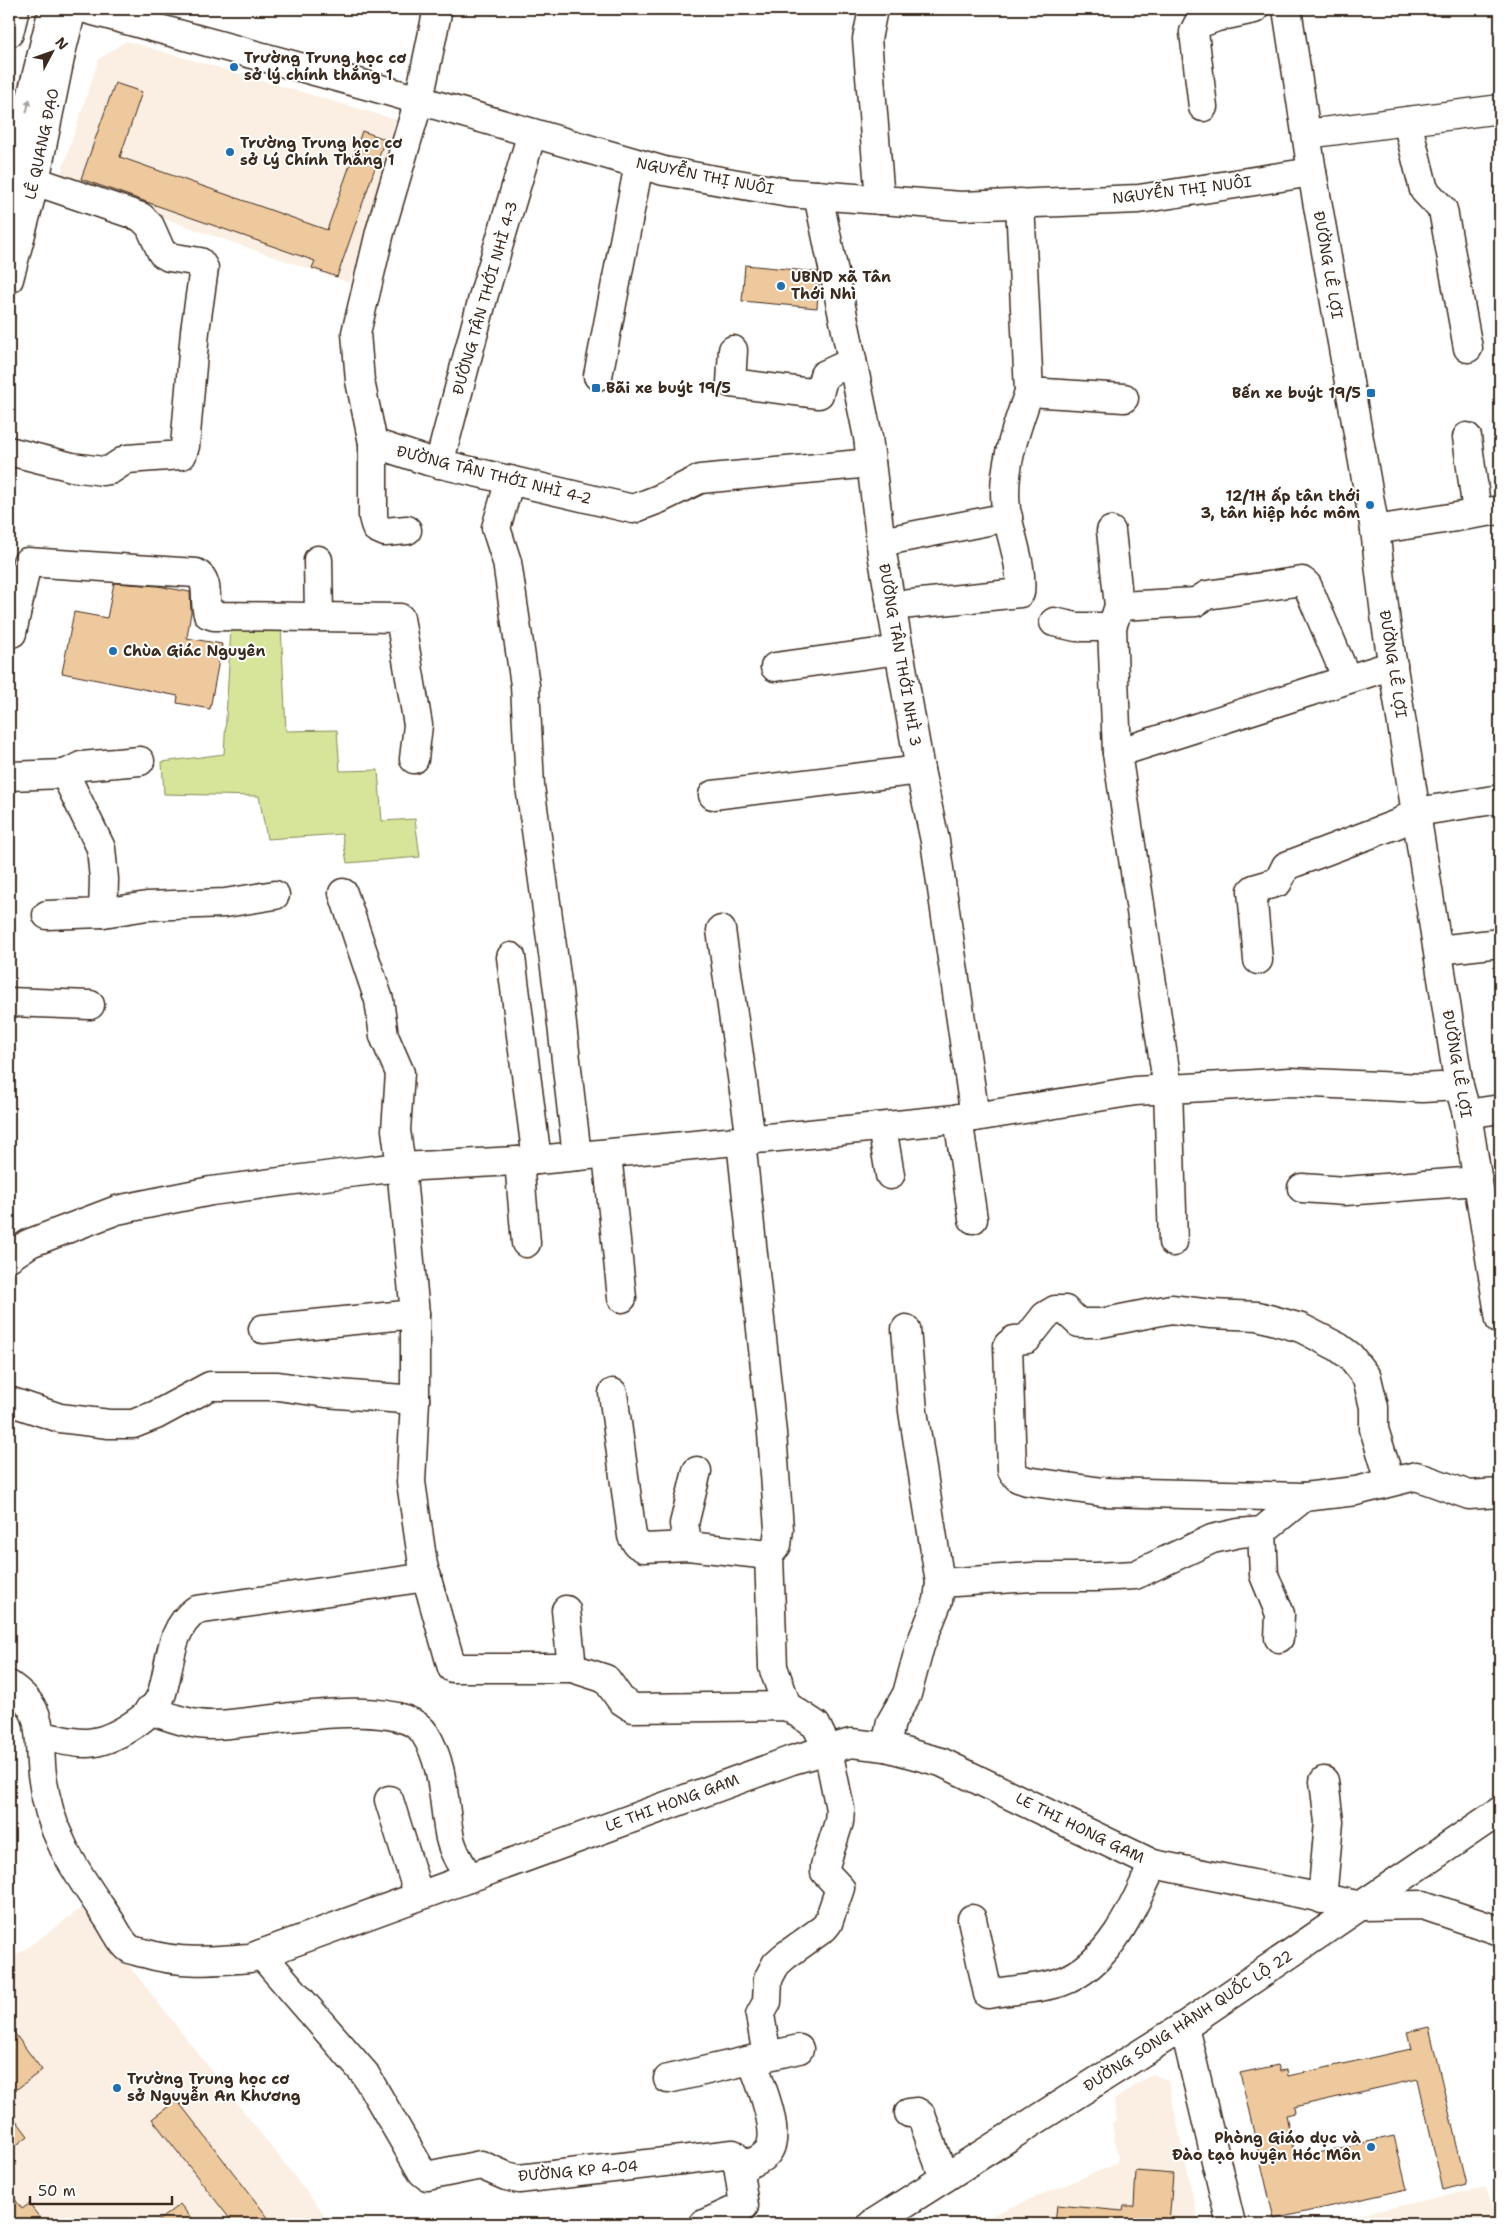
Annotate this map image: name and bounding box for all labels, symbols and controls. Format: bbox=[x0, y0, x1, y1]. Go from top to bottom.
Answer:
north arrow bbox=[28, 28, 78, 78]
text: N bbox=[51, 33, 72, 54]
place label: Trường Trung học cơ sở lý chính thắng 1 bbox=[244, 48, 406, 85]
marker: Trường Trung học cơ sở lý chính thắng 1 bbox=[228, 61, 240, 73]
street label: LÊ QUANG ĐẠO bbox=[19, 86, 64, 201]
one-way arrow bbox=[25, 98, 33, 113]
place label: Trường Trung học cơ sở Lý Chính Thắng 1 bbox=[240, 133, 402, 170]
marker: Trường Trung học cơ sở Lý Chính Thắng 1 bbox=[224, 146, 236, 158]
street label: NGUYỄN THỊ NUÔI bbox=[634, 150, 776, 199]
street label: NGUYỄN THỊ NUÔI bbox=[1111, 169, 1253, 208]
street label: ĐƯỜNG TÂN THỚI NHÌ 4-3 bbox=[447, 199, 522, 397]
street label: ĐƯỜNG LÊ LỢI bbox=[1309, 209, 1348, 320]
place label: UBND xã Tân Thới Nhì bbox=[791, 267, 891, 304]
marker: UBND xã Tân Thới Nhì bbox=[775, 280, 787, 292]
place label: Bãi xe buýt 19/5 bbox=[606, 378, 731, 398]
marker: Bãi xe buýt 19/5 bbox=[590, 382, 602, 394]
place label: Bến xe buýt 19/5 bbox=[1232, 383, 1361, 403]
marker: Bến xe buýt 19/5 bbox=[1365, 387, 1377, 399]
street label: ĐƯỜNG TÂN THỚI NHÌ 4-2 bbox=[394, 440, 594, 509]
place label: 12/1H ấp tân thới 3, tân hiệp hóc môm bbox=[1200, 486, 1360, 523]
marker: 12/1H ấp tân thới 3, tân hiệp hóc môm bbox=[1364, 499, 1376, 511]
street label: ĐƯỜNG TÂN THỚI NHÌ 3 bbox=[874, 562, 927, 748]
street label: ĐƯỜNG LÊ LỢI bbox=[1375, 608, 1412, 719]
place label: Chùa Giác Nguyên bbox=[123, 641, 265, 661]
marker: Chùa Giác Nguyên bbox=[107, 645, 119, 657]
street label: ĐƯỜNG LÊ LỢI bbox=[1438, 1008, 1477, 1119]
street label: LE THI HONG GAM bbox=[602, 1770, 742, 1836]
street label: LE THI HONG GAM bbox=[1012, 1788, 1148, 1868]
street label: ĐƯỜNG SONG HÀNH QUỐC LỘ 22 bbox=[1078, 1943, 1296, 2096]
place label: Trường Trung học cơ sở Nguyễn An Khương bbox=[127, 2069, 301, 2106]
marker: Trường Trung học cơ sở Nguyễn An Khương bbox=[111, 2082, 123, 2094]
place label: Phòng Giáo dục và Đào tạo huyện Hóc Môn bbox=[1172, 2128, 1362, 2165]
marker: Phòng Giáo dục và Đào tạo huyện Hóc Môn bbox=[1365, 2141, 1377, 2153]
street label: ĐƯỜNG KP 4-04 bbox=[517, 2155, 639, 2186]
scale bar bbox=[30, 2173, 172, 2205]
text: 50 m bbox=[38, 2181, 76, 2201]

